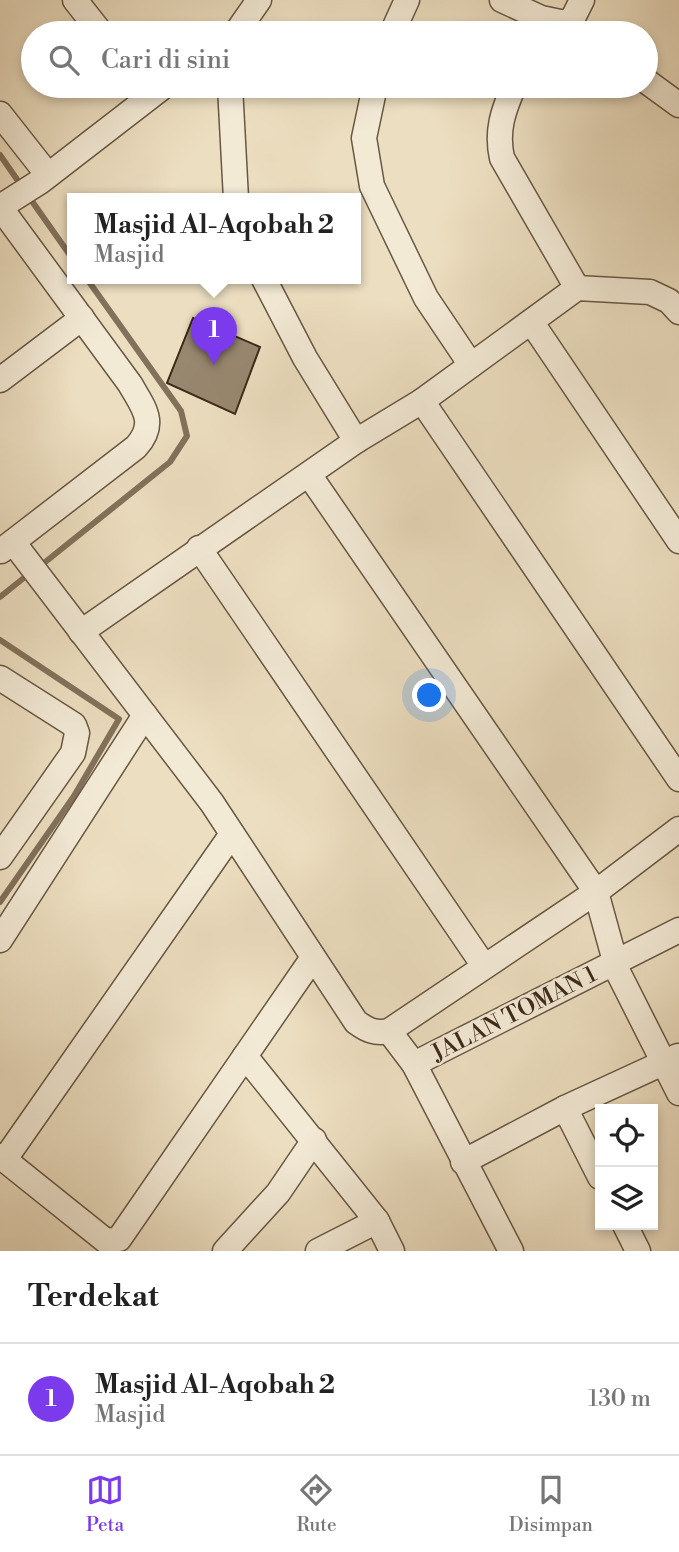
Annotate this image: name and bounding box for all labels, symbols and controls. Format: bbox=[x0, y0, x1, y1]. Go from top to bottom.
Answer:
search box bbox=[21, 21, 658, 98]
icon: search bbox=[45, 41, 83, 79]
text: Cari di sini bbox=[101, 44, 230, 76]
popup bbox=[67, 193, 361, 284]
text: Masjid Al-Aqobah 2 bbox=[94, 209, 334, 241]
text: Masjid bbox=[94, 241, 164, 269]
pin: 1 bbox=[191, 307, 237, 365]
your location bbox=[412, 678, 446, 712]
street label: JALAN TOMAN 1 bbox=[426, 960, 602, 1068]
map controls bbox=[595, 1104, 658, 1230]
button: locate bbox=[595, 1104, 658, 1167]
button: layers bbox=[595, 1167, 658, 1230]
text: Terdekat bbox=[28, 1278, 159, 1316]
text: Masjid Al-Aqobah 2 bbox=[95, 1369, 335, 1401]
text: 1 bbox=[45, 1385, 57, 1413]
text: 130 m bbox=[588, 1385, 651, 1413]
text: Masjid bbox=[95, 1401, 165, 1429]
tab: Peta bbox=[86, 1471, 124, 1537]
tab: Rute bbox=[296, 1471, 337, 1537]
tab: Disimpan bbox=[509, 1471, 593, 1537]

